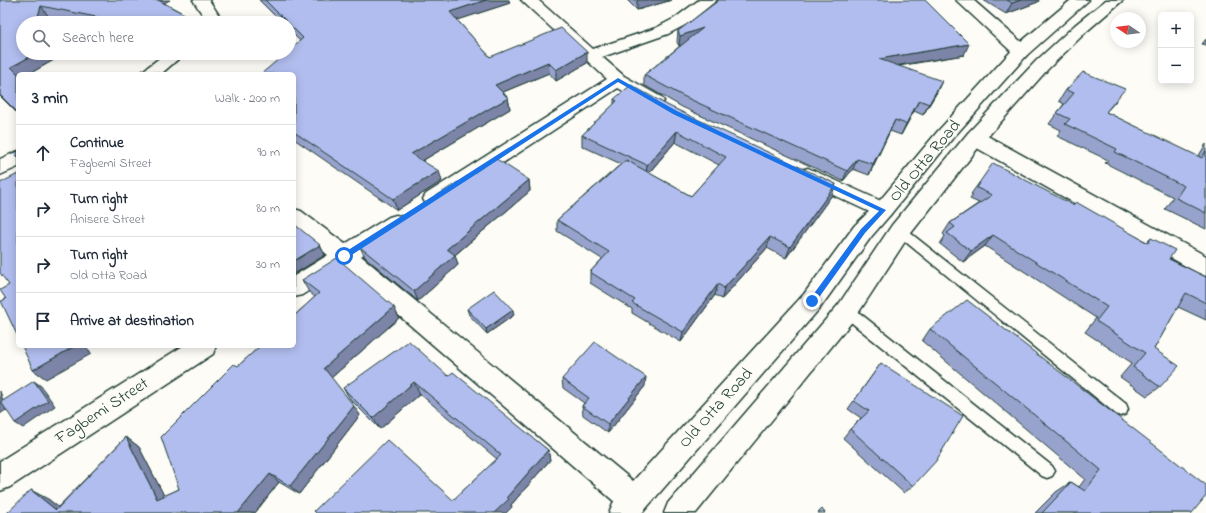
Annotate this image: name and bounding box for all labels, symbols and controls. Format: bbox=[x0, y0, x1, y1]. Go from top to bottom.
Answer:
north arrow bbox=[1110, 12, 1146, 48]
map controls bbox=[1158, 12, 1194, 84]
button: + bbox=[1158, 12, 1194, 48]
search box bbox=[16, 16, 296, 60]
icon: search bbox=[30, 27, 52, 49]
text: Search here bbox=[62, 27, 134, 49]
button: − bbox=[1158, 48, 1194, 84]
text: 3 min bbox=[32, 86, 68, 111]
text: Walk · 200 m bbox=[215, 89, 280, 108]
street label: Old Otta Road bbox=[883, 114, 967, 208]
text: Continue bbox=[70, 132, 124, 154]
icon: ahead bbox=[32, 142, 54, 164]
text: 90 m bbox=[257, 143, 280, 162]
text: Fagbemi Street bbox=[70, 154, 152, 173]
text: Turn right bbox=[70, 188, 128, 210]
icon: right bbox=[32, 198, 54, 220]
text: 80 m bbox=[256, 199, 280, 218]
text: Anisere Street bbox=[70, 210, 145, 229]
text: Turn right bbox=[70, 244, 128, 266]
route start bbox=[335, 247, 353, 265]
icon: right bbox=[32, 254, 54, 276]
text: 30 m bbox=[256, 255, 280, 274]
text: Old Otta Road bbox=[70, 266, 147, 285]
route end bbox=[803, 292, 821, 310]
icon: arrive bbox=[32, 310, 54, 332]
text: Arrive at destination bbox=[70, 310, 194, 332]
street label: Old Otta Road bbox=[673, 362, 759, 454]
street label: Fagbemi Street bbox=[49, 371, 155, 453]

